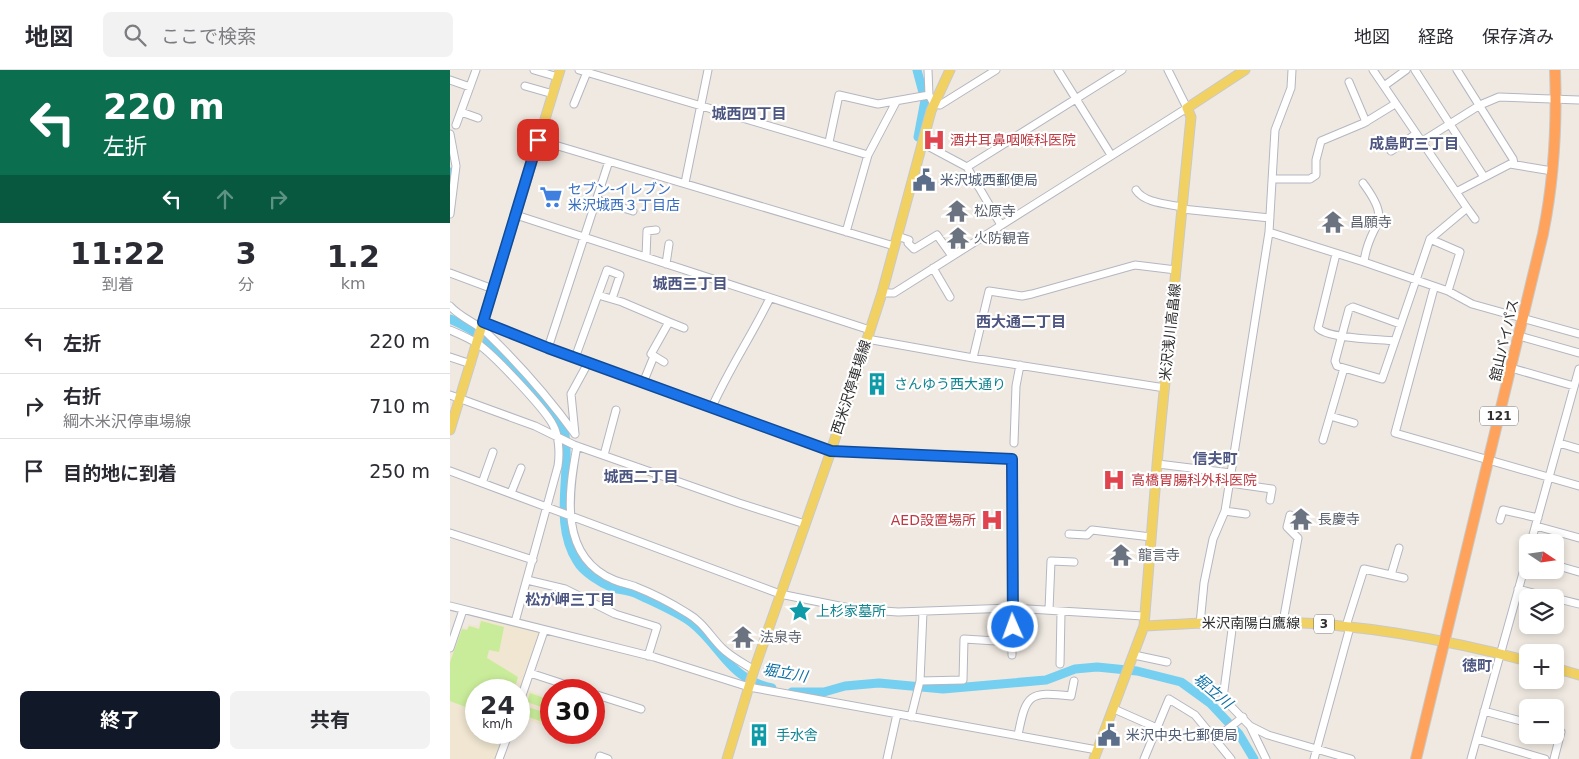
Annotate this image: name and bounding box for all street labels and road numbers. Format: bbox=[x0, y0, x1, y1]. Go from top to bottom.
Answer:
street label: 米沢浅川高畠線 bbox=[1157, 282, 1183, 382]
street label: 舘山バイパス bbox=[1487, 297, 1521, 383]
street label: 西米沢停車場線 bbox=[828, 338, 874, 436]
road number: 121 bbox=[1480, 406, 1518, 426]
road number: 3 bbox=[1314, 614, 1334, 634]
street label: 米沢南陽白鷹線 bbox=[1202, 615, 1300, 631]

